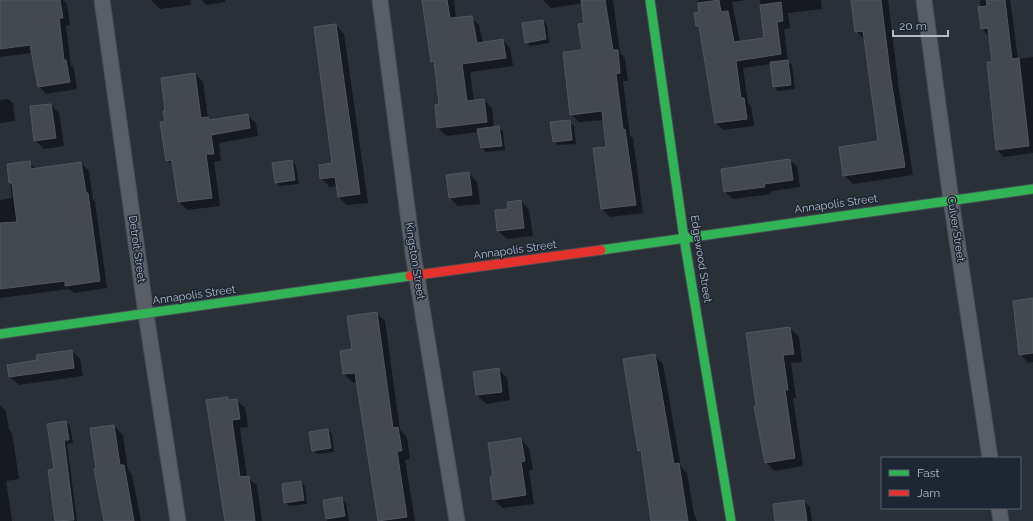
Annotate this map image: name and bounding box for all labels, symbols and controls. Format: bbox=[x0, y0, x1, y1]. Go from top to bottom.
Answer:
scale bar bbox=[893, 12, 948, 38]
text: 20 m bbox=[899, 19, 927, 33]
street label: Annapolis Street bbox=[794, 192, 879, 216]
street label: Culver Street bbox=[944, 195, 968, 263]
street label: Edgewood Street bbox=[688, 214, 714, 304]
street label: Detroit Street bbox=[126, 215, 148, 284]
street label: Kingston Street bbox=[402, 222, 428, 301]
street label: Annapolis Street bbox=[473, 238, 558, 262]
street label: Annapolis Street bbox=[152, 283, 237, 307]
legend bbox=[881, 457, 1021, 509]
text: Fast bbox=[917, 466, 940, 480]
text: Jam bbox=[917, 486, 940, 500]

